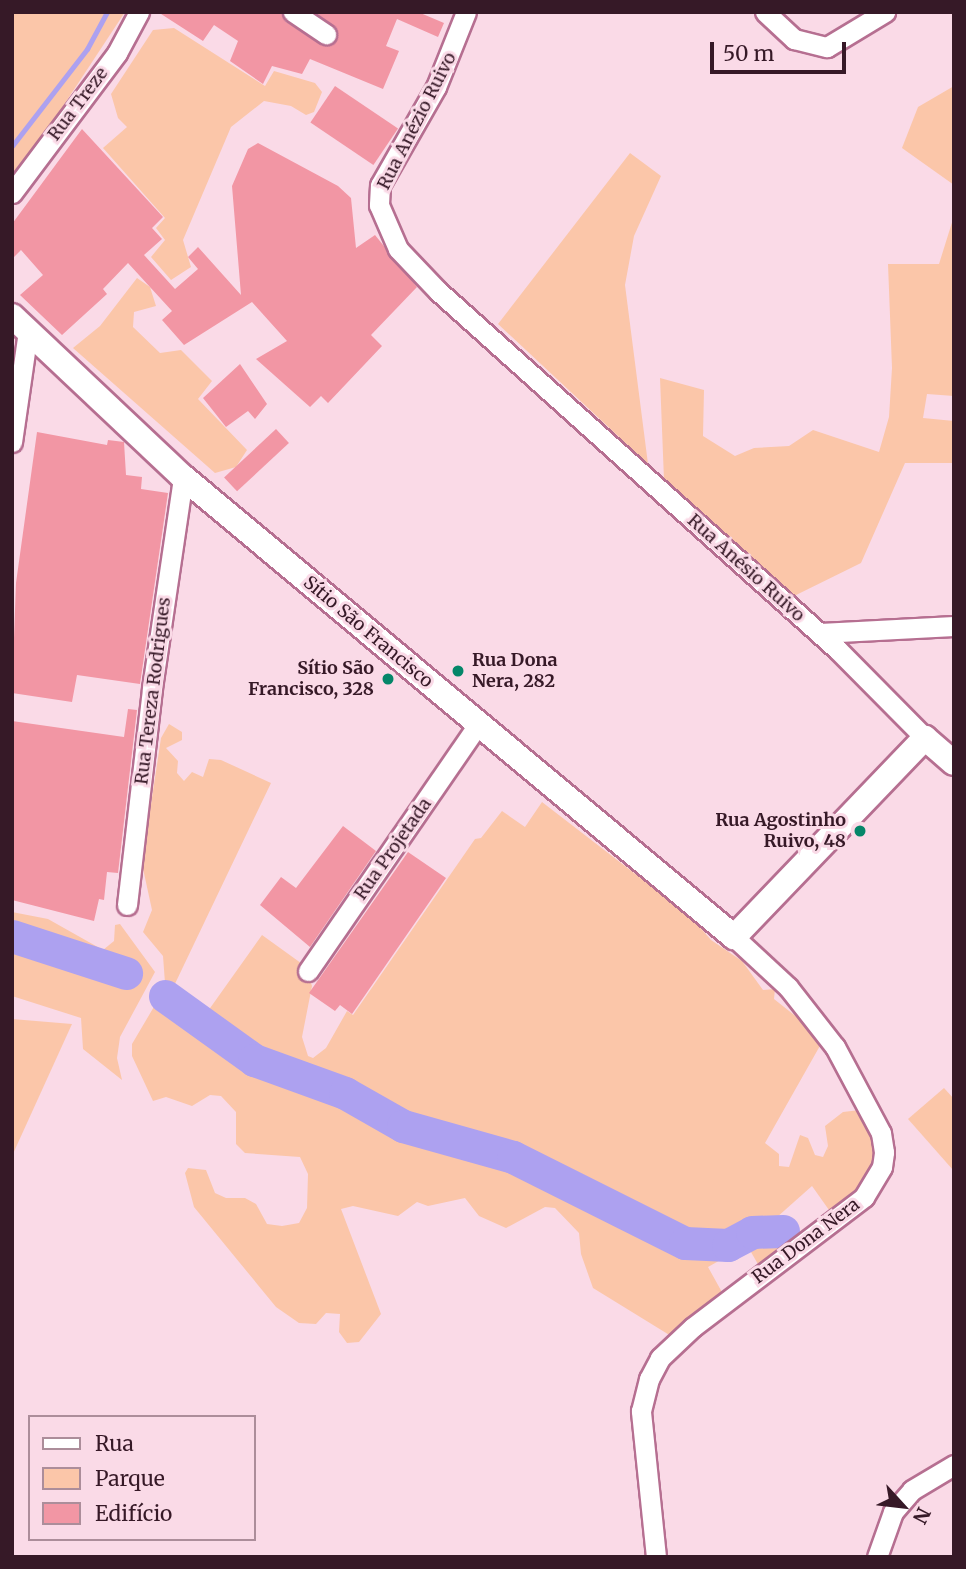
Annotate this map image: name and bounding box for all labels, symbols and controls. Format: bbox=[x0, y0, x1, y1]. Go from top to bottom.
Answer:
scale bar bbox=[714, 28, 850, 72]
text: 50 m bbox=[723, 40, 774, 67]
street label: Rua Anézio Ruivo bbox=[373, 49, 461, 193]
street label: Rua Treze bbox=[43, 63, 113, 145]
street label: Rua Anésio Ruivo bbox=[683, 510, 809, 626]
street label: Sítio São Francisco bbox=[299, 572, 437, 692]
street label: Rua Tereza Rodrigues bbox=[131, 596, 175, 786]
place label: Rua Dona Nera, 282 bbox=[472, 650, 558, 692]
place label: Sítio São Francisco, 328 bbox=[248, 658, 374, 700]
marker: Rua Dona Nera, 282 bbox=[450, 663, 466, 679]
marker: Sítio São Francisco, 328 bbox=[380, 671, 396, 687]
street label: Rua Projetada bbox=[350, 794, 436, 904]
place label: Rua Agostinho Ruivo, 48 bbox=[715, 810, 846, 852]
marker: Rua Agostinho Ruivo, 48 bbox=[852, 823, 868, 839]
street label: Rua Dona Nera bbox=[748, 1194, 864, 1288]
legend bbox=[28, 1415, 256, 1541]
text: Rua bbox=[95, 1430, 134, 1457]
text: Parque bbox=[95, 1465, 165, 1492]
north arrow bbox=[868, 1471, 938, 1541]
text: Edifício bbox=[95, 1500, 172, 1527]
text: N bbox=[908, 1503, 936, 1528]

